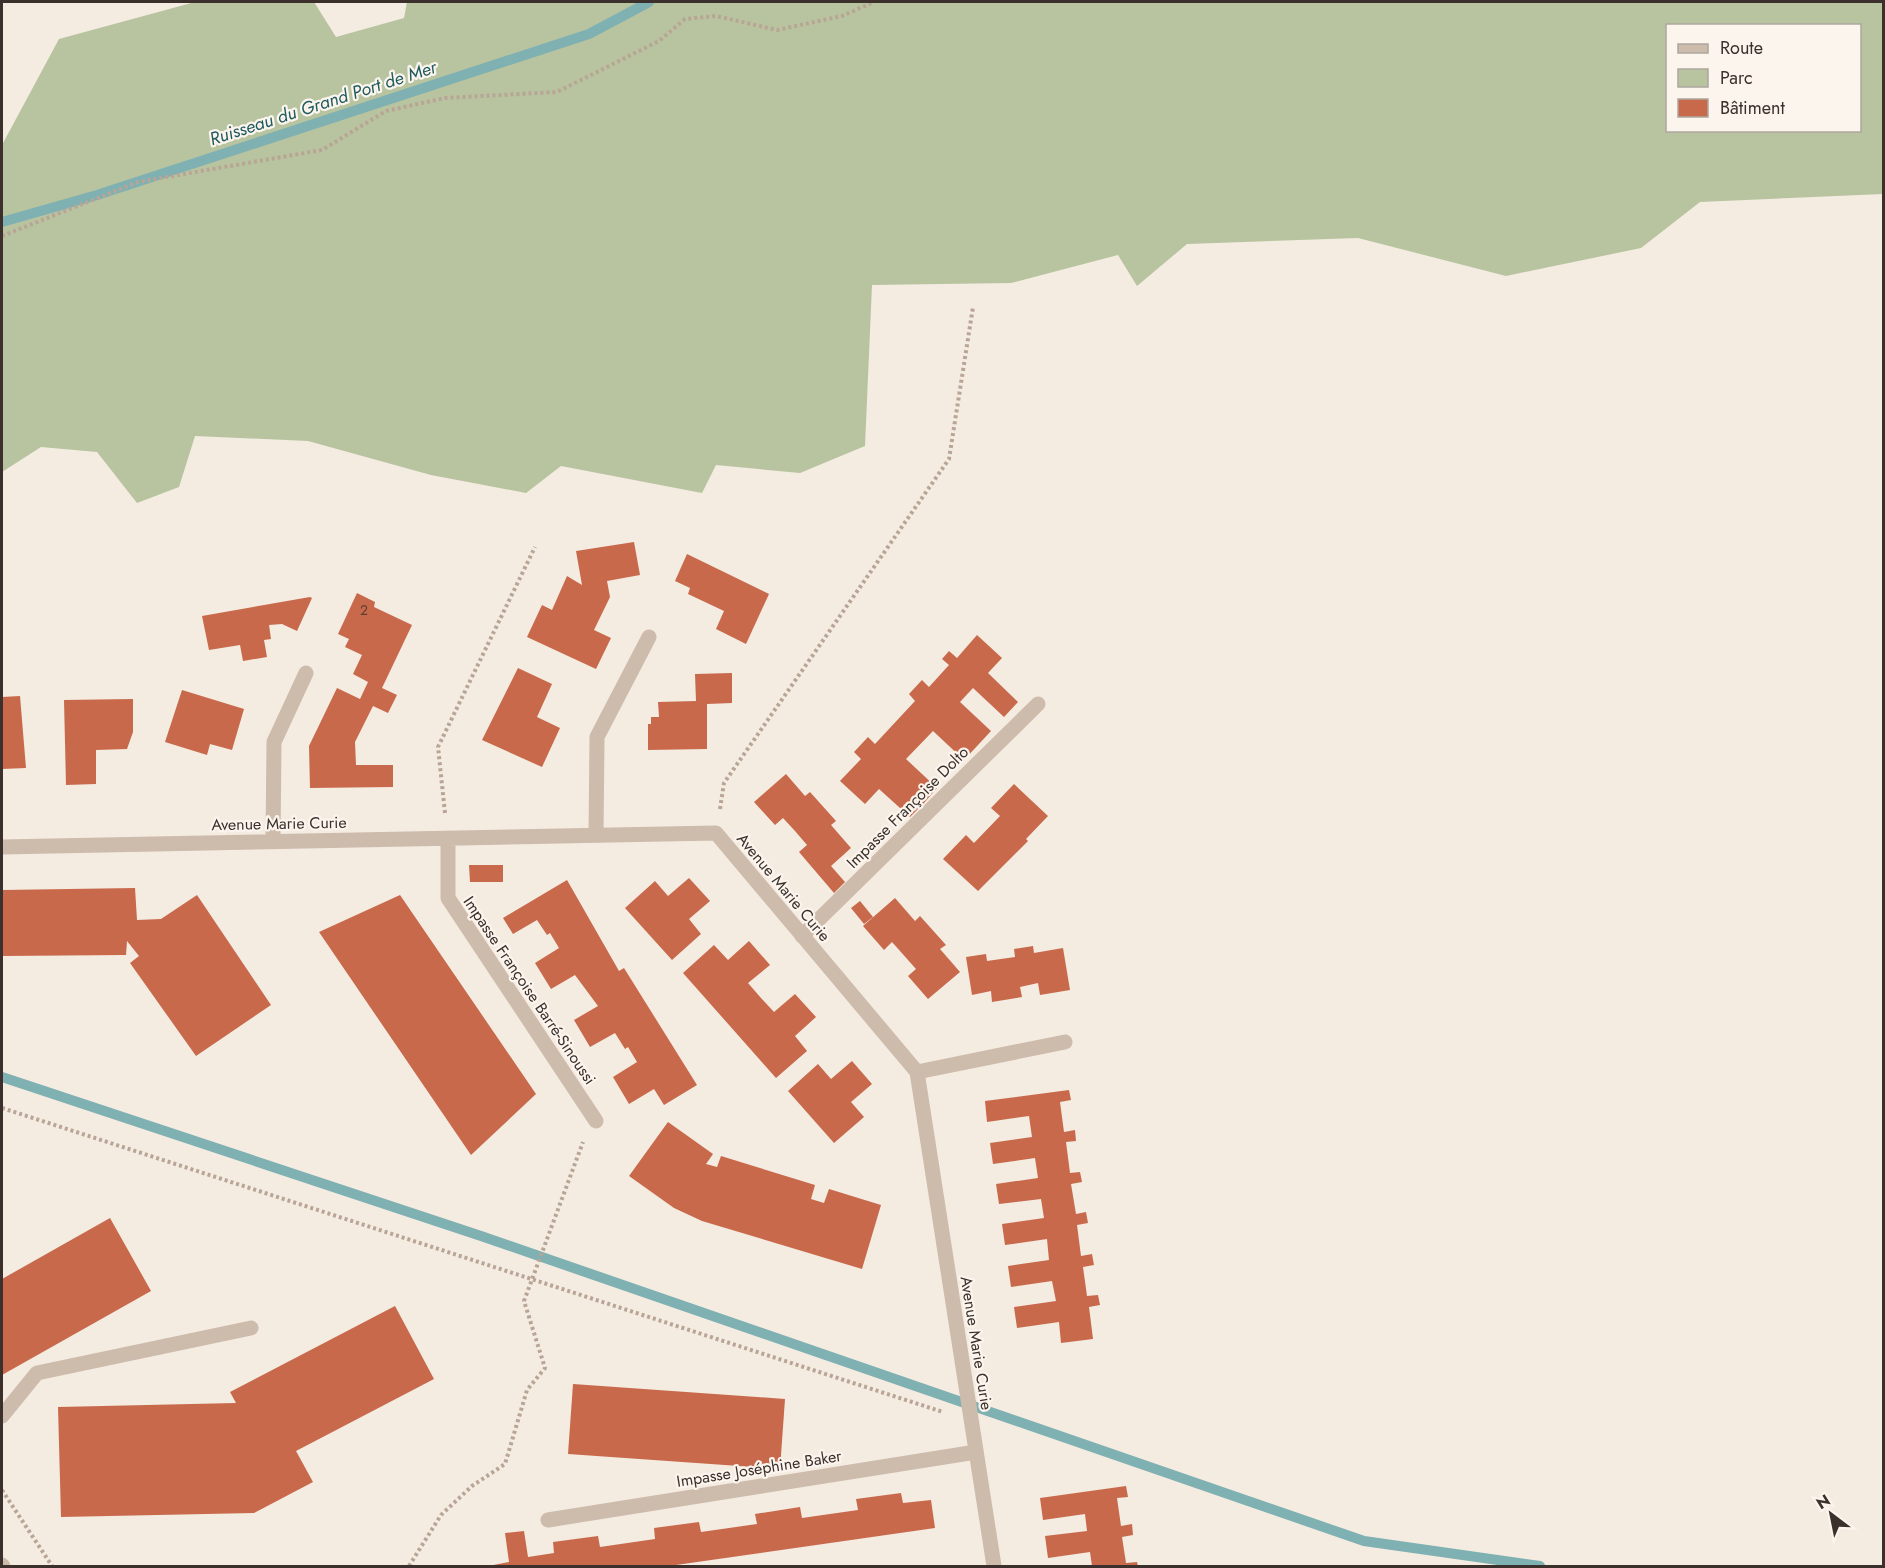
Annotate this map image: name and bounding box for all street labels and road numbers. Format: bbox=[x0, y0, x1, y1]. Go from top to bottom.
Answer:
street label: Impasse Françoise Dolto bbox=[841, 741, 974, 874]
street label: Avenue Marie Curie bbox=[211, 811, 347, 836]
street label: Avenue Marie Curie bbox=[731, 828, 836, 947]
street label: Impasse Françoise Barré-Sinoussi bbox=[458, 891, 601, 1089]
street label: Avenue Marie Curie bbox=[955, 1274, 998, 1412]
street label: Impasse Joséphine Baker bbox=[675, 1444, 844, 1493]

